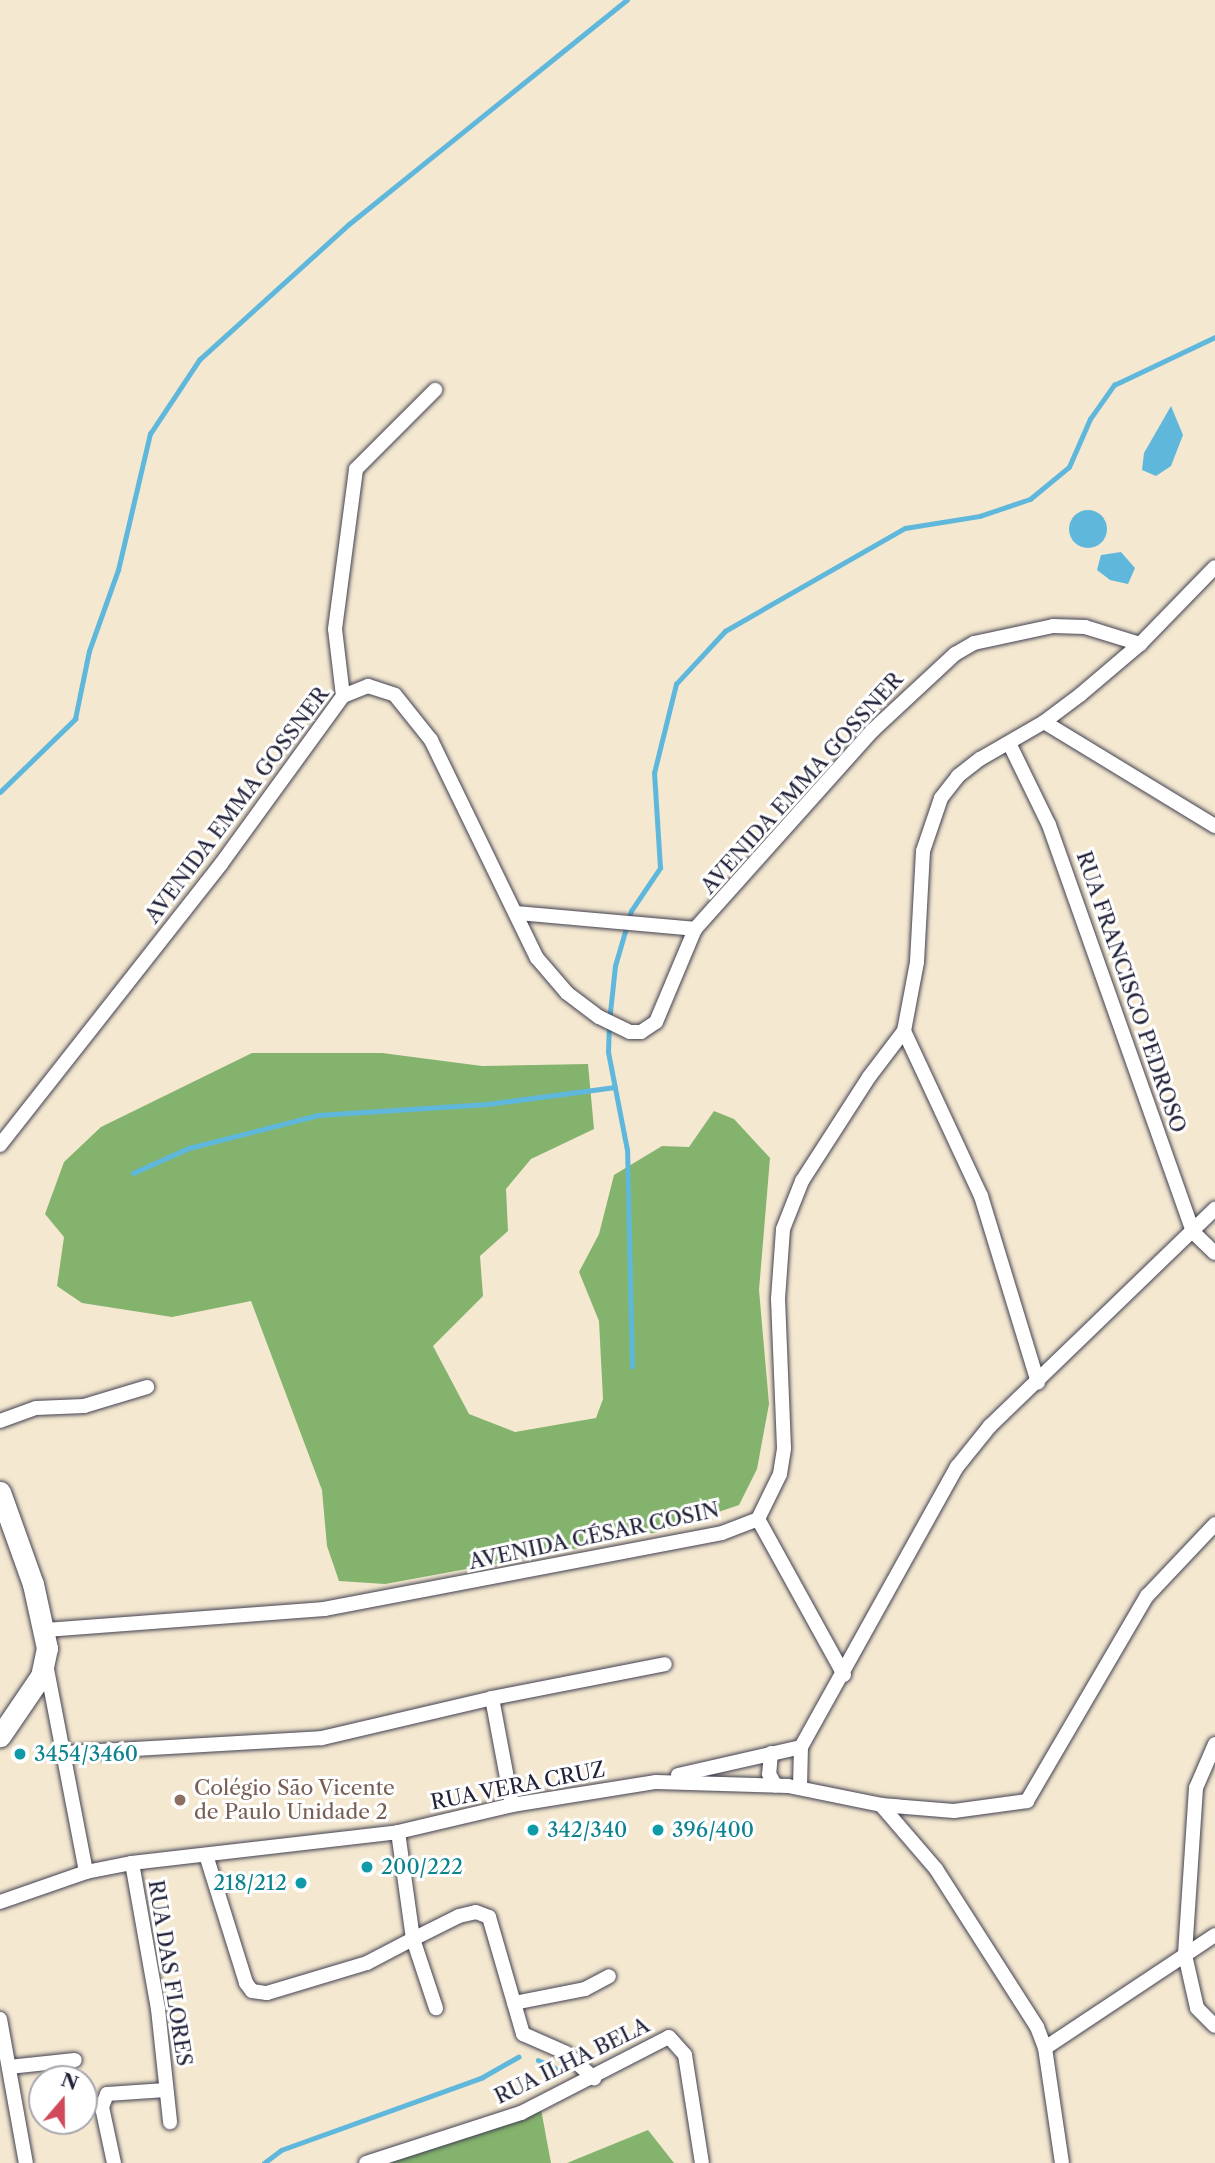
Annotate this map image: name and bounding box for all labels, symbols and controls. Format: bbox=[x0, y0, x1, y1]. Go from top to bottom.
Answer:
street label: AVENIDA EMMA GOSSNER bbox=[695, 666, 909, 900]
street label: AVENIDA EMMA GOSSNER bbox=[139, 681, 335, 929]
street label: RUA FRANCISCO PEDROSO bbox=[1071, 848, 1191, 1136]
street label: AVENIDA CÉSAR COSIN bbox=[466, 1497, 722, 1575]
place label: 3454/3460 bbox=[34, 1741, 138, 1767]
marker: 3454/3460 bbox=[12, 1746, 28, 1762]
street label: RUA VERA CRUZ bbox=[427, 1757, 609, 1815]
place label: Colégio São Vicente de Paulo Unidade 2 bbox=[194, 1775, 396, 1825]
marker: Colégio São Vicente de Paulo Unidade 2 bbox=[172, 1792, 188, 1808]
place label: 342/340 bbox=[547, 1817, 627, 1843]
place label: 396/400 bbox=[672, 1817, 754, 1843]
marker: 342/340 bbox=[525, 1822, 541, 1838]
marker: 396/400 bbox=[650, 1822, 666, 1838]
place label: 200/222 bbox=[381, 1854, 463, 1880]
marker: 200/222 bbox=[359, 1859, 375, 1875]
place label: 218/212 bbox=[213, 1870, 287, 1896]
marker: 218/212 bbox=[293, 1875, 309, 1891]
street label: RUA DAS FLORES bbox=[143, 1878, 197, 2068]
street label: RUA ILHA BELA bbox=[490, 2012, 654, 2110]
north arrow bbox=[28, 2065, 98, 2135]
text: N bbox=[58, 2068, 81, 2095]

